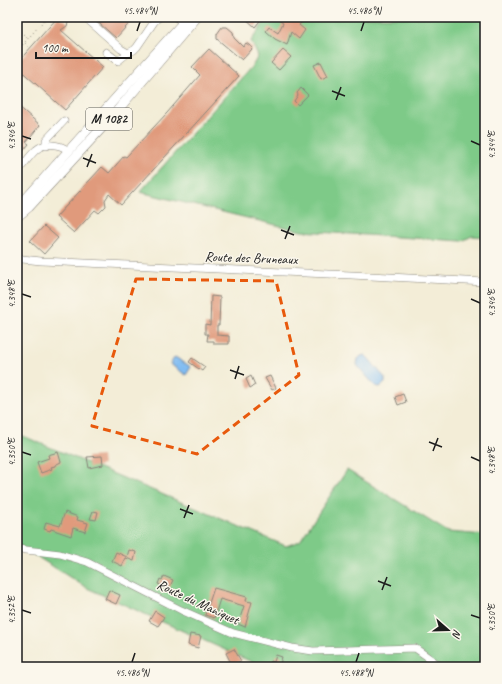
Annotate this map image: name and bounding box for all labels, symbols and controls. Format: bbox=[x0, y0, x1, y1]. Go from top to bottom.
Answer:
text: 45.484°N bbox=[123, 4, 159, 17]
text: 45.486°N bbox=[347, 4, 383, 17]
scale bar bbox=[36, 34, 131, 60]
text: 100 m bbox=[42, 40, 69, 56]
road number: M 1082 bbox=[86, 108, 132, 130]
text: 4.346°E bbox=[5, 120, 18, 150]
text: 4.344°E bbox=[485, 129, 498, 159]
street label: Route des Bruneaux bbox=[204, 248, 299, 268]
text: 4.348°E bbox=[5, 278, 18, 308]
text: 4.346°E bbox=[485, 287, 498, 317]
text: 4.350°E bbox=[5, 436, 18, 466]
text: 4.348°E bbox=[485, 445, 498, 475]
street label: Route du Maniquet bbox=[154, 576, 243, 629]
text: 4.352°E bbox=[5, 594, 18, 624]
text: 4.350°E bbox=[485, 602, 498, 632]
north arrow bbox=[428, 610, 468, 650]
text: N bbox=[449, 628, 465, 641]
text: 45.486°N bbox=[115, 666, 151, 679]
text: 45.488°N bbox=[339, 666, 375, 679]

